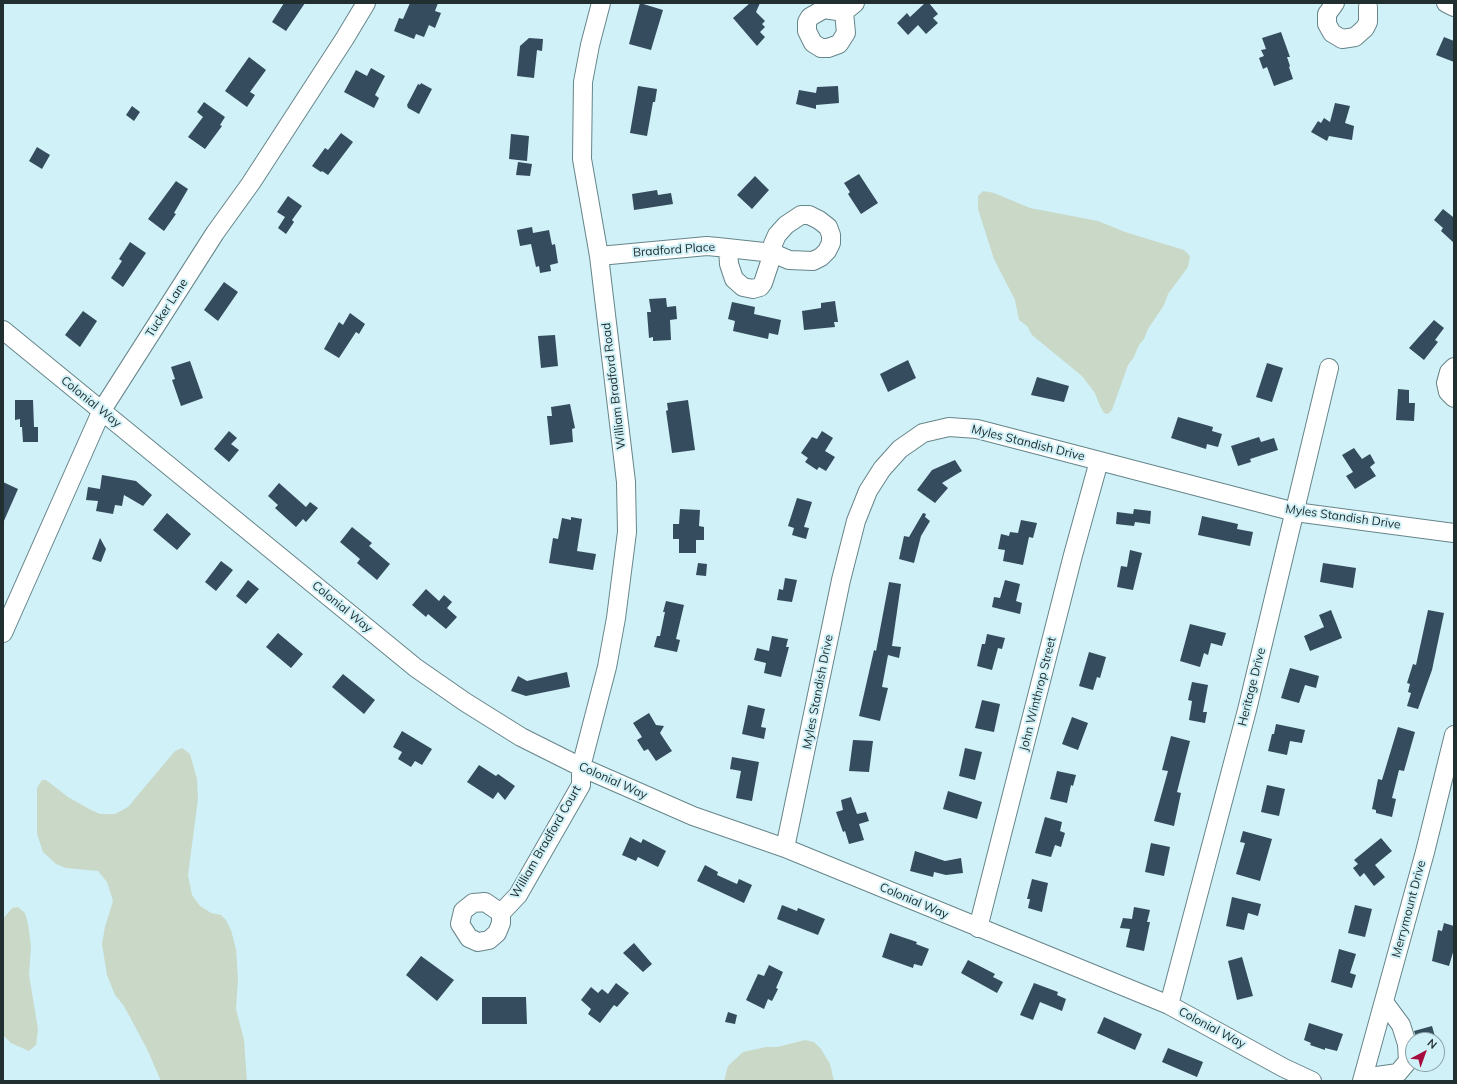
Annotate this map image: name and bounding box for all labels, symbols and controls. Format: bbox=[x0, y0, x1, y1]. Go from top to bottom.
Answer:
street label: Bradford Place bbox=[632, 240, 716, 260]
street label: Tucker Lane bbox=[143, 276, 191, 340]
street label: William Bradford Road bbox=[599, 322, 629, 450]
street label: Colonial Way bbox=[58, 373, 124, 431]
street label: Myles Standish Drive bbox=[970, 422, 1086, 464]
street label: Myles Standish Drive bbox=[1284, 502, 1402, 532]
street label: Colonial Way bbox=[309, 578, 375, 636]
street label: Myles Standish Drive bbox=[800, 634, 836, 750]
street label: John Winthrop Street bbox=[1017, 635, 1059, 753]
street label: Heritage Drive bbox=[1235, 646, 1269, 728]
street label: Colonial Way bbox=[576, 759, 650, 803]
street label: William Bradford Court bbox=[508, 783, 584, 901]
street label: Merrymount Drive bbox=[1389, 859, 1429, 959]
street label: Colonial Way bbox=[877, 880, 951, 922]
street label: Colonial Way bbox=[1176, 1004, 1248, 1052]
north arrow bbox=[1405, 1032, 1445, 1072]
text: N bbox=[1424, 1036, 1440, 1052]

